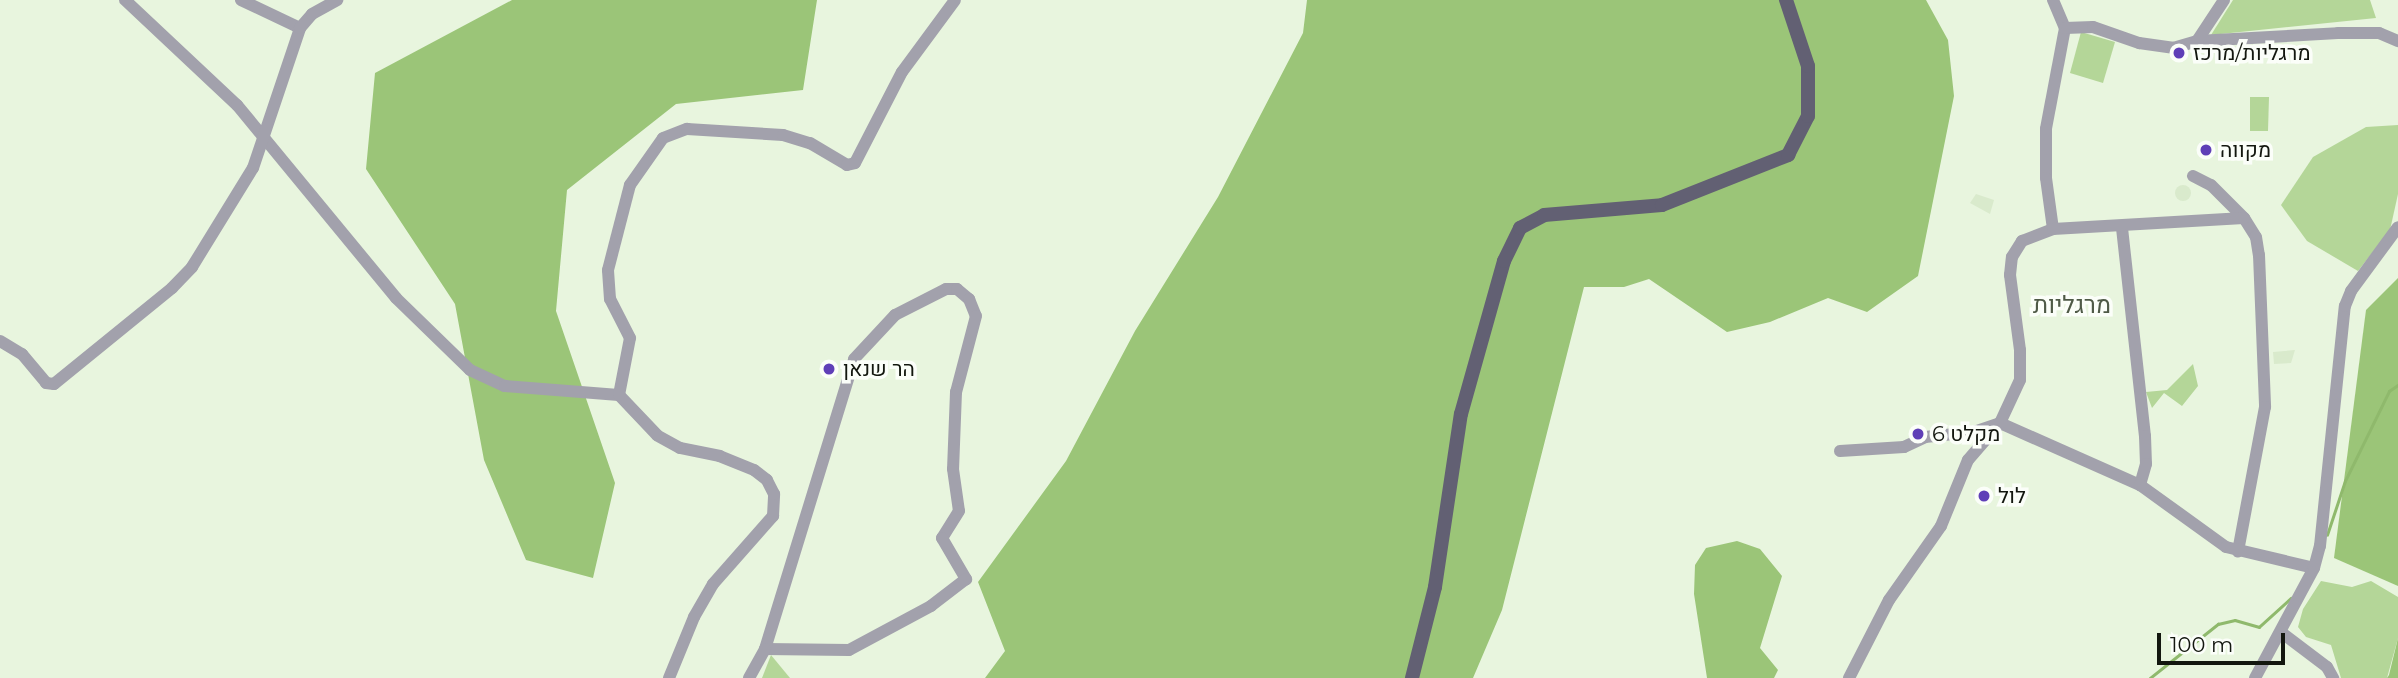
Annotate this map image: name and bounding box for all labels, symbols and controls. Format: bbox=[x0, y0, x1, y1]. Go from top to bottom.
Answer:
place label: מרגליות/מרכז bbox=[2193, 40, 2311, 66]
marker: מרגליות/מרכז bbox=[2171, 45, 2187, 61]
place label: מקווה bbox=[2220, 137, 2271, 163]
marker: מקווה bbox=[2198, 142, 2214, 158]
district label: מרגליות bbox=[2033, 291, 2111, 319]
place label: הר שנאן bbox=[843, 356, 915, 382]
marker: הר שנאן bbox=[821, 361, 837, 377]
place label: מקלט 6 bbox=[1932, 421, 2000, 447]
marker: מקלט 6 bbox=[1910, 426, 1926, 442]
place label: לול bbox=[1998, 483, 2026, 509]
marker: לול bbox=[1976, 488, 1992, 504]
scale bar bbox=[2160, 618, 2288, 662]
text: 100 m bbox=[2170, 632, 2233, 657]

